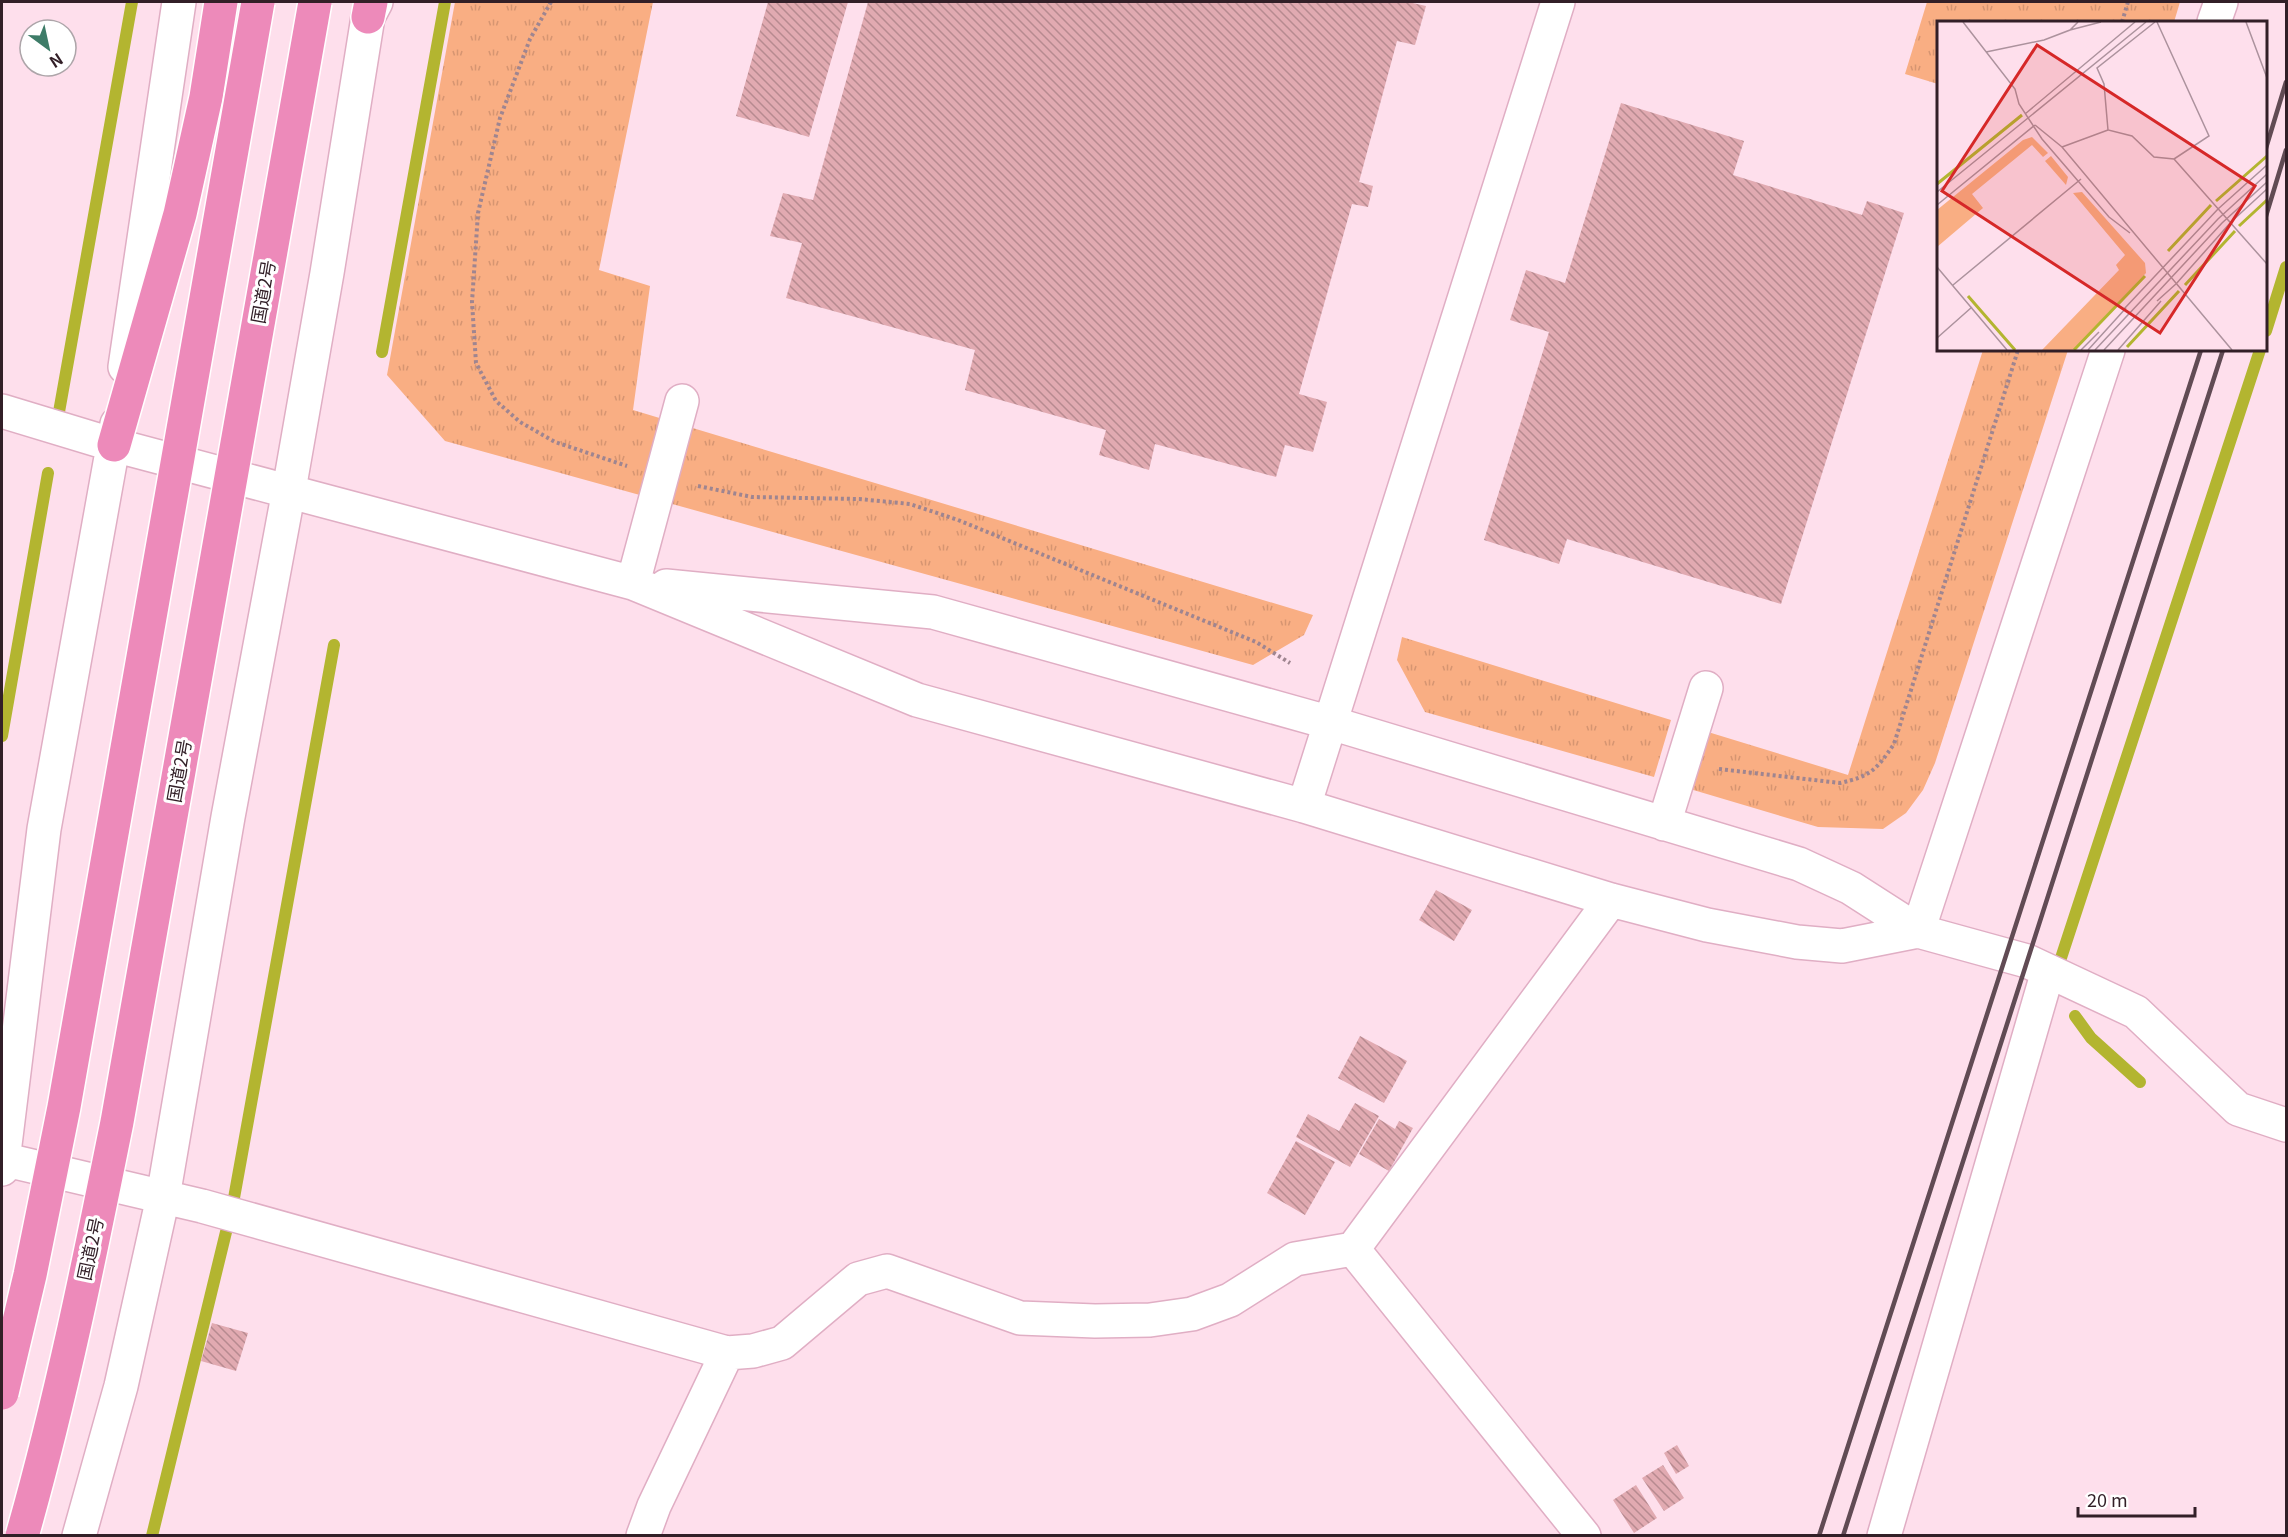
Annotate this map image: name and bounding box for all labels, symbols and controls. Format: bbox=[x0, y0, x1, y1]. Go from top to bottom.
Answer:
north arrow bbox=[18, 18, 78, 78]
inset map bbox=[1937, 21, 2267, 351]
text: N bbox=[45, 48, 68, 75]
street label: 国道2号 bbox=[244, 258, 280, 325]
street label: 国道2号 bbox=[160, 737, 196, 804]
street label: 国道2号 bbox=[70, 1215, 108, 1283]
scale bar bbox=[2078, 1480, 2195, 1518]
text: 20 m bbox=[2087, 1486, 2128, 1512]

